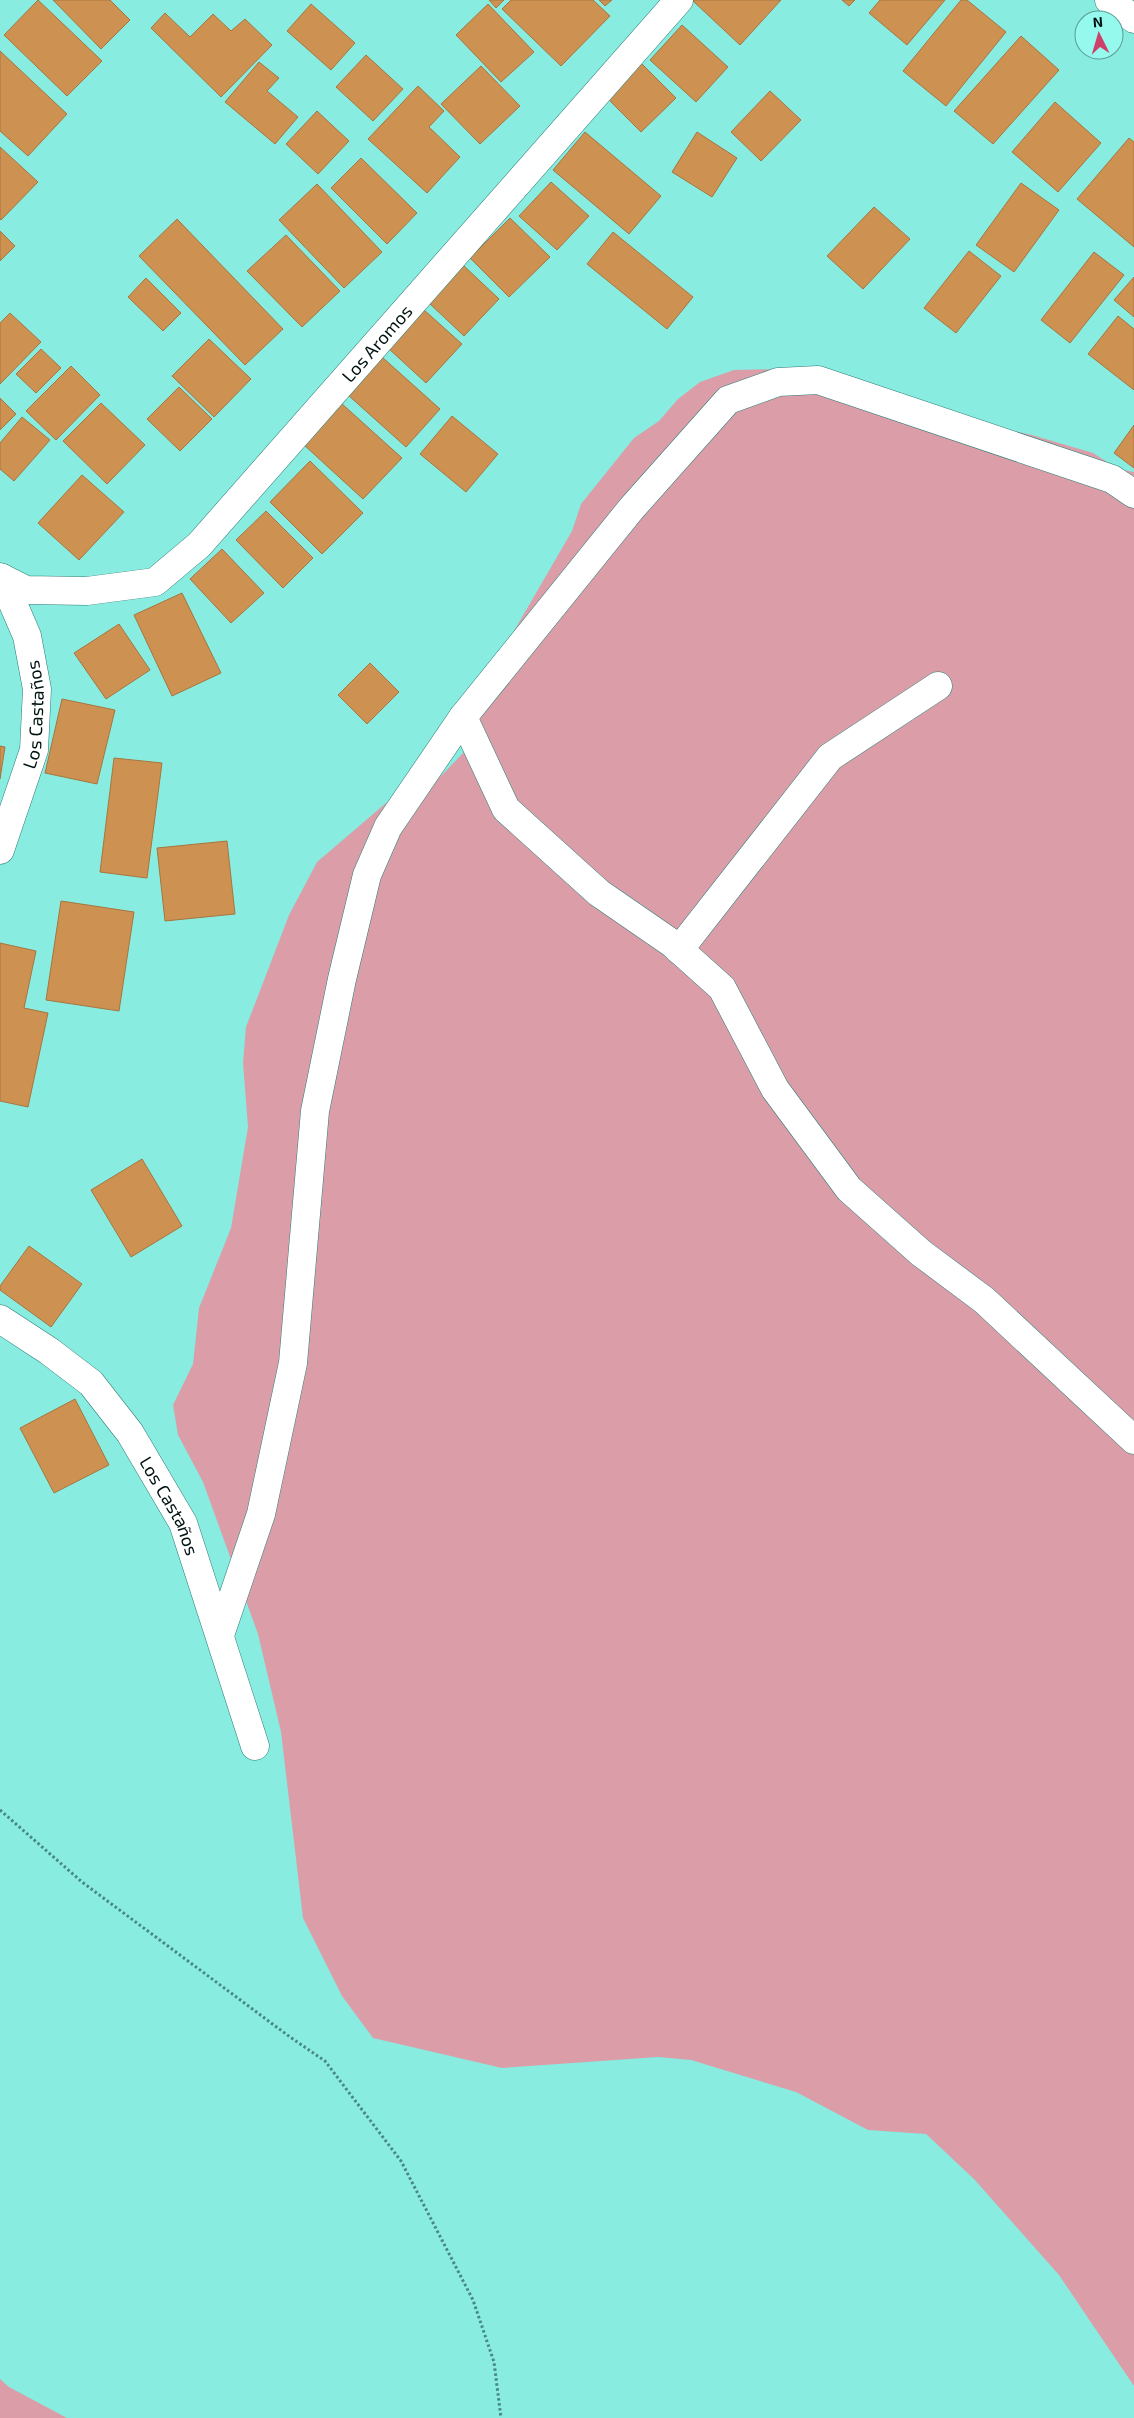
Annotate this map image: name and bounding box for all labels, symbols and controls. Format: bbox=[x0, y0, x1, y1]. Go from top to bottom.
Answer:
north arrow bbox=[1074, 10, 1124, 60]
text: N bbox=[1092, 13, 1104, 30]
street label: Los Aromos bbox=[337, 300, 417, 386]
street label: Los Castaños bbox=[18, 659, 48, 771]
street label: Los Castaños bbox=[135, 1452, 204, 1558]

